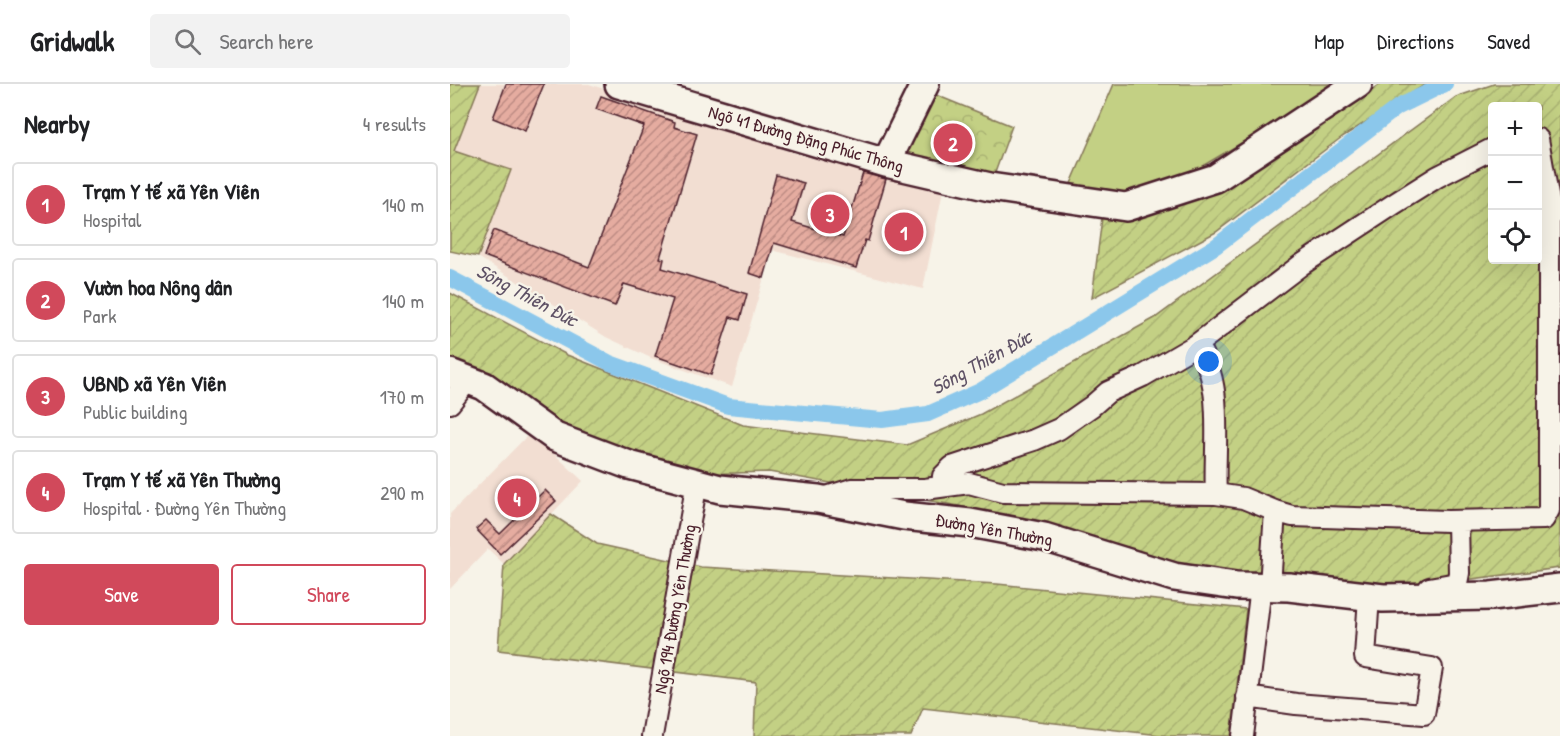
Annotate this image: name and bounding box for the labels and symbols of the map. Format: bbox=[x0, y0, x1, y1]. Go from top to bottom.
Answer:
street label: Ngõ 41 Đường Đặng Phúc Thông bbox=[705, 99, 907, 178]
pin: 2 bbox=[934, 120, 972, 166]
pin: 3 bbox=[810, 192, 850, 236]
pin: 1 bbox=[884, 210, 924, 254]
water label: Sông Thiên Đức bbox=[472, 257, 584, 334]
water label: Sông Thiên Đức bbox=[926, 322, 1038, 401]
your location bbox=[1194, 347, 1223, 376]
pin: 4 bbox=[498, 476, 536, 520]
street label: Đường Yên Thường bbox=[934, 507, 1055, 552]
street label: Ngõ 194 Đường Yên Thường bbox=[647, 522, 702, 696]

